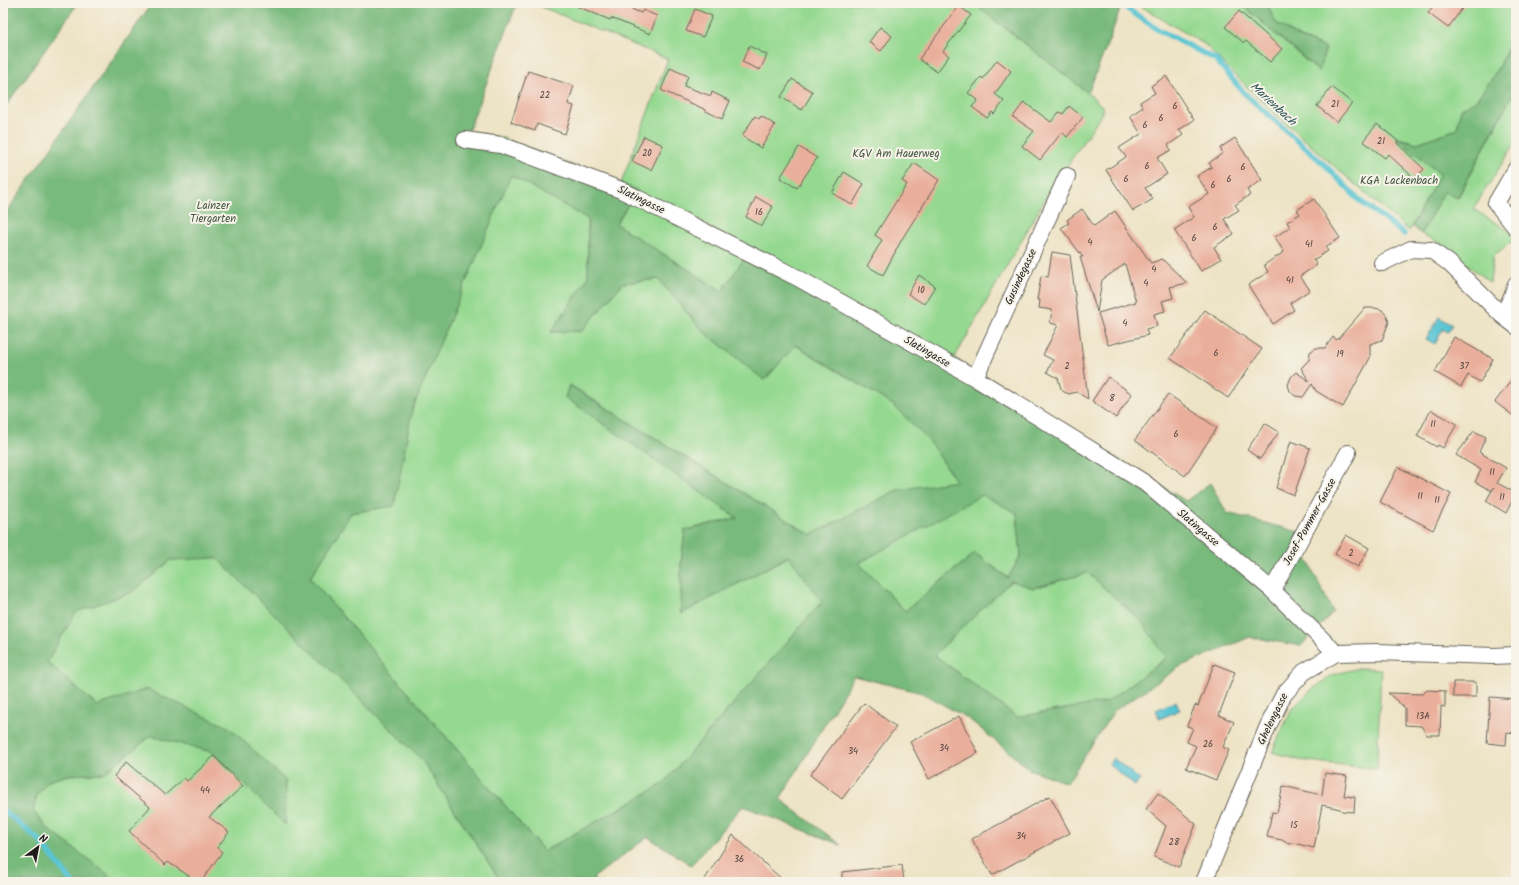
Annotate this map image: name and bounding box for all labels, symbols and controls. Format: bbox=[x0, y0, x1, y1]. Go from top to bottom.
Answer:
water label: Marienbach bbox=[1246, 77, 1302, 132]
house number: 22 bbox=[540, 88, 550, 103]
house number: 21 bbox=[1331, 97, 1339, 112]
house number: 6 bbox=[1172, 99, 1178, 114]
house number: 6 bbox=[1158, 111, 1164, 126]
house number: 6 bbox=[1142, 118, 1148, 133]
house number: 21 bbox=[1377, 134, 1385, 149]
park label: KGV Am Hauerweg bbox=[852, 145, 940, 163]
house number: 20 bbox=[642, 146, 652, 161]
house number: 6 bbox=[1144, 159, 1150, 174]
house number: 6 bbox=[1240, 160, 1246, 175]
house number: 6 bbox=[1123, 172, 1129, 187]
house number: 6 bbox=[1226, 172, 1232, 187]
park label: KGA Lackenbach bbox=[1360, 172, 1438, 190]
house number: 6 bbox=[1210, 178, 1216, 193]
street label: Slatingasse bbox=[614, 181, 668, 219]
park label: Lainzer Tiergarten bbox=[190, 197, 236, 228]
house number: 16 bbox=[755, 205, 763, 220]
house number: 6 bbox=[1212, 220, 1218, 235]
house number: 6 bbox=[1191, 231, 1197, 246]
house number: 4 bbox=[1088, 235, 1093, 250]
house number: 41 bbox=[1305, 237, 1313, 252]
street label: Gusindegasse bbox=[1000, 246, 1042, 308]
house number: 4 bbox=[1152, 262, 1157, 277]
house number: 41 bbox=[1286, 273, 1294, 288]
house number: 4 bbox=[1144, 276, 1149, 291]
house number: 10 bbox=[917, 283, 925, 298]
house number: 4 bbox=[1123, 316, 1128, 331]
street label: Slatingasse bbox=[900, 331, 954, 373]
house number: 6 bbox=[1213, 346, 1219, 361]
house number: 19 bbox=[1336, 347, 1344, 362]
house number: 2 bbox=[1064, 359, 1070, 374]
house number: 37 bbox=[1459, 359, 1469, 374]
house number: 8 bbox=[1109, 391, 1115, 406]
house number: 11 bbox=[1430, 417, 1436, 432]
house number: 6 bbox=[1173, 427, 1179, 442]
house number: 11 bbox=[1489, 465, 1495, 480]
street label: Josef-Pommer-Gasse bbox=[1279, 475, 1341, 569]
house number: 11 bbox=[1417, 489, 1423, 504]
house number: 11 bbox=[1499, 490, 1505, 505]
house number: 11 bbox=[1434, 493, 1440, 508]
street label: Slatingasse bbox=[1173, 505, 1223, 551]
house number: 2 bbox=[1348, 546, 1354, 561]
street label: Ghelengasse bbox=[1253, 690, 1293, 748]
house number: 13A bbox=[1416, 709, 1430, 724]
house number: 26 bbox=[1203, 737, 1213, 752]
house number: 34 bbox=[939, 741, 949, 756]
house number: 34 bbox=[848, 744, 858, 759]
house number: 44 bbox=[200, 783, 210, 798]
house number: 15 bbox=[1290, 818, 1299, 833]
north arrow bbox=[18, 827, 58, 867]
house number: 34 bbox=[1016, 829, 1026, 844]
text: N bbox=[35, 830, 51, 849]
house number: 28 bbox=[1169, 835, 1180, 850]
house number: 36 bbox=[734, 852, 744, 867]

